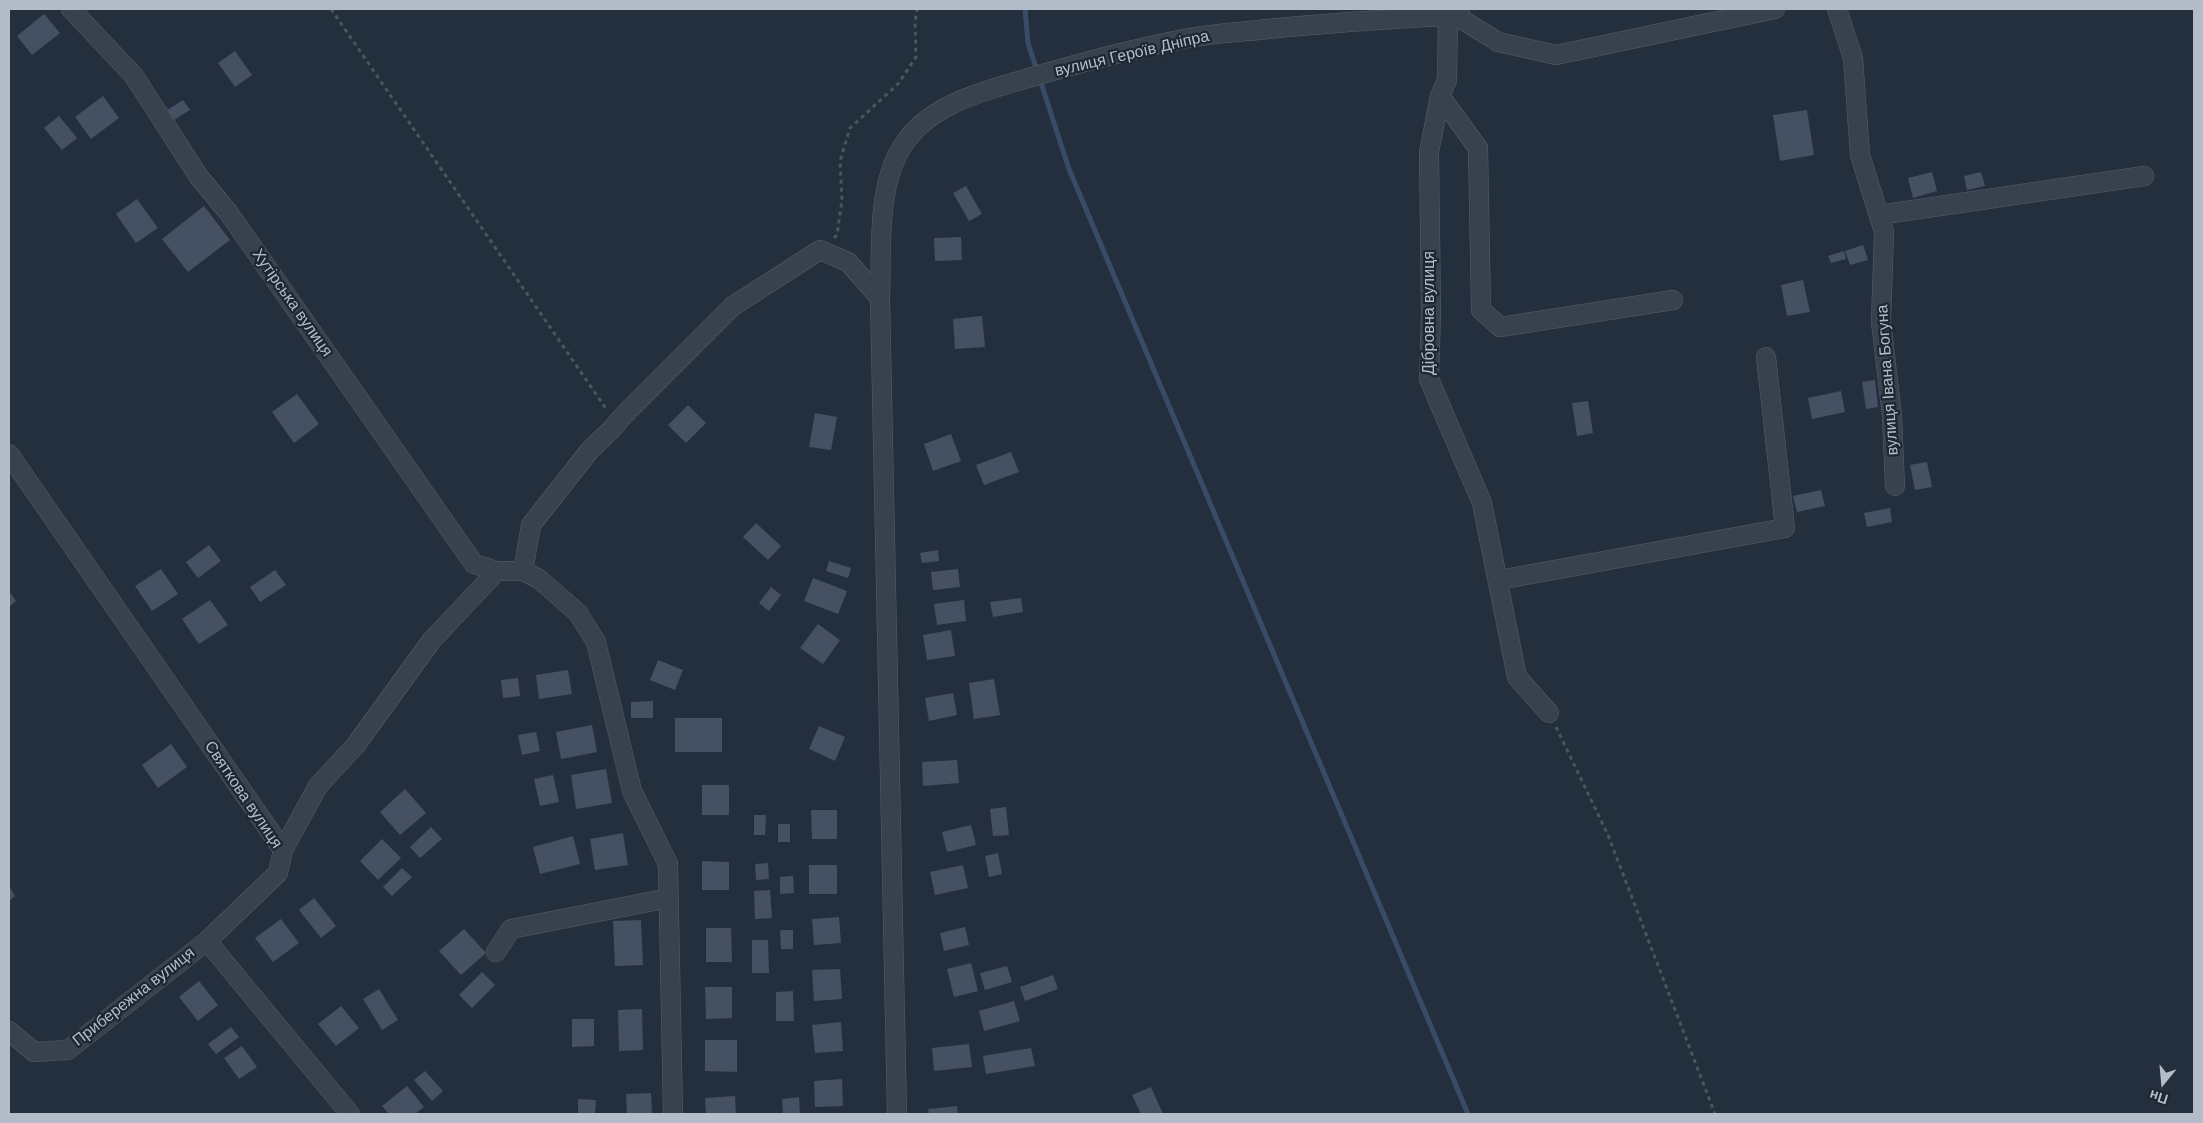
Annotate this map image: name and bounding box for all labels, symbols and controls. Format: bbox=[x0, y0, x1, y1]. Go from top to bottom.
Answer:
street label: вулиця Героїв Дніпра bbox=[1053, 27, 1211, 81]
street label: Хутірська вулиця bbox=[248, 245, 336, 361]
street label: Дібровна вулиця bbox=[1420, 251, 1440, 375]
street label: вулиця Івана Богуна bbox=[1873, 304, 1903, 456]
street label: Святкова вулиця bbox=[200, 738, 286, 852]
street label: Прибережна вулиця bbox=[69, 943, 199, 1051]
north arrow bbox=[2138, 1058, 2188, 1108]
text: Пн bbox=[2147, 1087, 2170, 1108]

